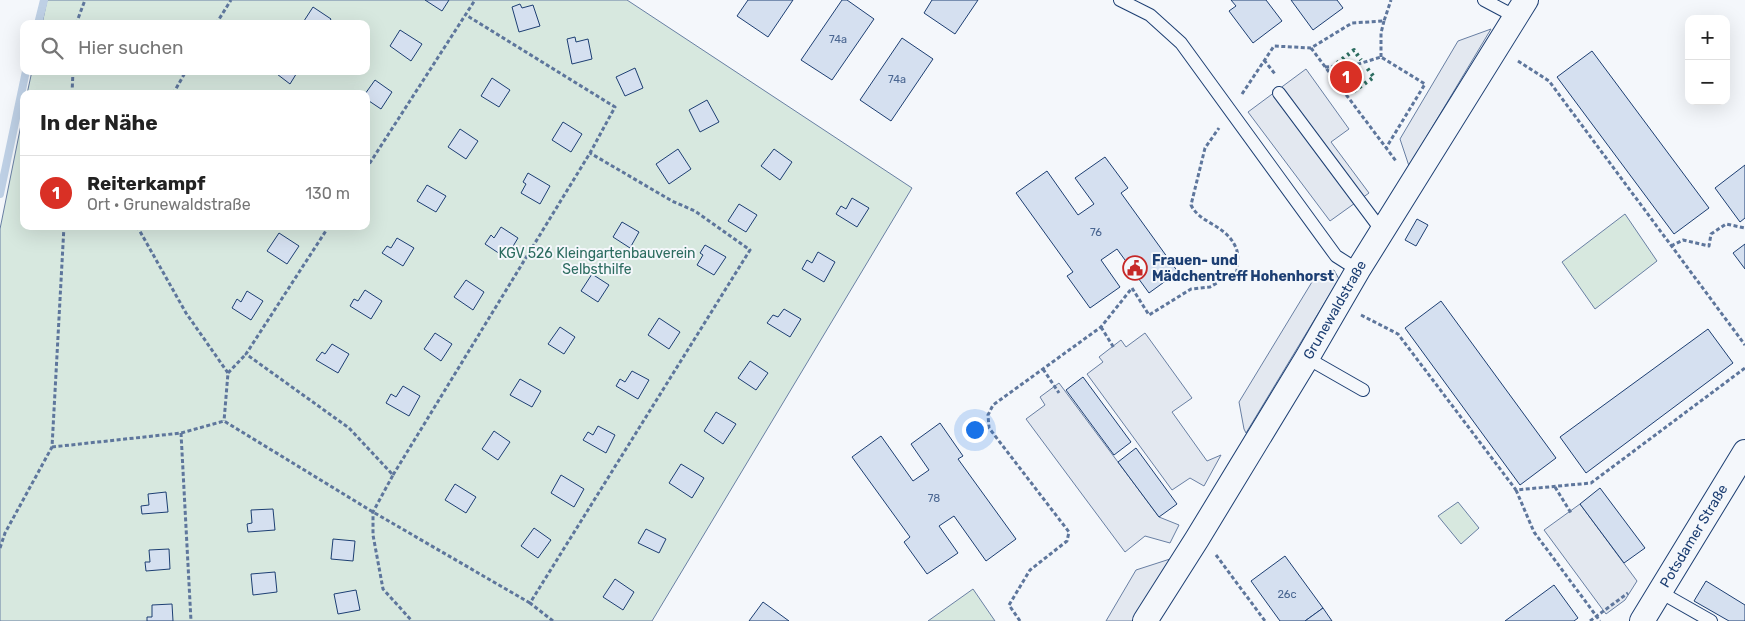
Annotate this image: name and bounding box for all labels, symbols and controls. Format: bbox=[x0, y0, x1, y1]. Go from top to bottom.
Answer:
map controls bbox=[1685, 15, 1730, 105]
button: + bbox=[1685, 15, 1730, 60]
search box bbox=[20, 20, 370, 75]
house number: 74a bbox=[829, 33, 847, 46]
icon: search bbox=[38, 34, 66, 62]
text: Hier suchen bbox=[78, 36, 184, 59]
pin: 1 bbox=[1330, 58, 1362, 96]
button: − bbox=[1685, 60, 1730, 105]
house number: 74a bbox=[888, 73, 906, 86]
text: In der Nähe bbox=[40, 110, 158, 135]
text: Reiterkampf bbox=[87, 172, 205, 195]
text: 1 bbox=[52, 184, 60, 203]
text: 130 m bbox=[305, 184, 350, 203]
text: Ort · Grunewaldstraße bbox=[87, 195, 251, 214]
house number: 76 bbox=[1090, 226, 1102, 239]
park label: KGV 526 Kleingartenbauverein Selbsthilfe bbox=[498, 245, 696, 278]
place label: Frauen- und Mädchentreff Hohenhorst bbox=[1152, 252, 1334, 285]
public building icon: Frauen- und Mädchentreff Hohenhorst bbox=[1122, 255, 1148, 281]
street label: Grunewaldstraße bbox=[1300, 257, 1370, 363]
your location bbox=[962, 417, 988, 443]
street label: Potsdamer Straße bbox=[1656, 481, 1732, 591]
house number: 78 bbox=[928, 492, 940, 505]
house number: 26c bbox=[1277, 588, 1297, 601]

